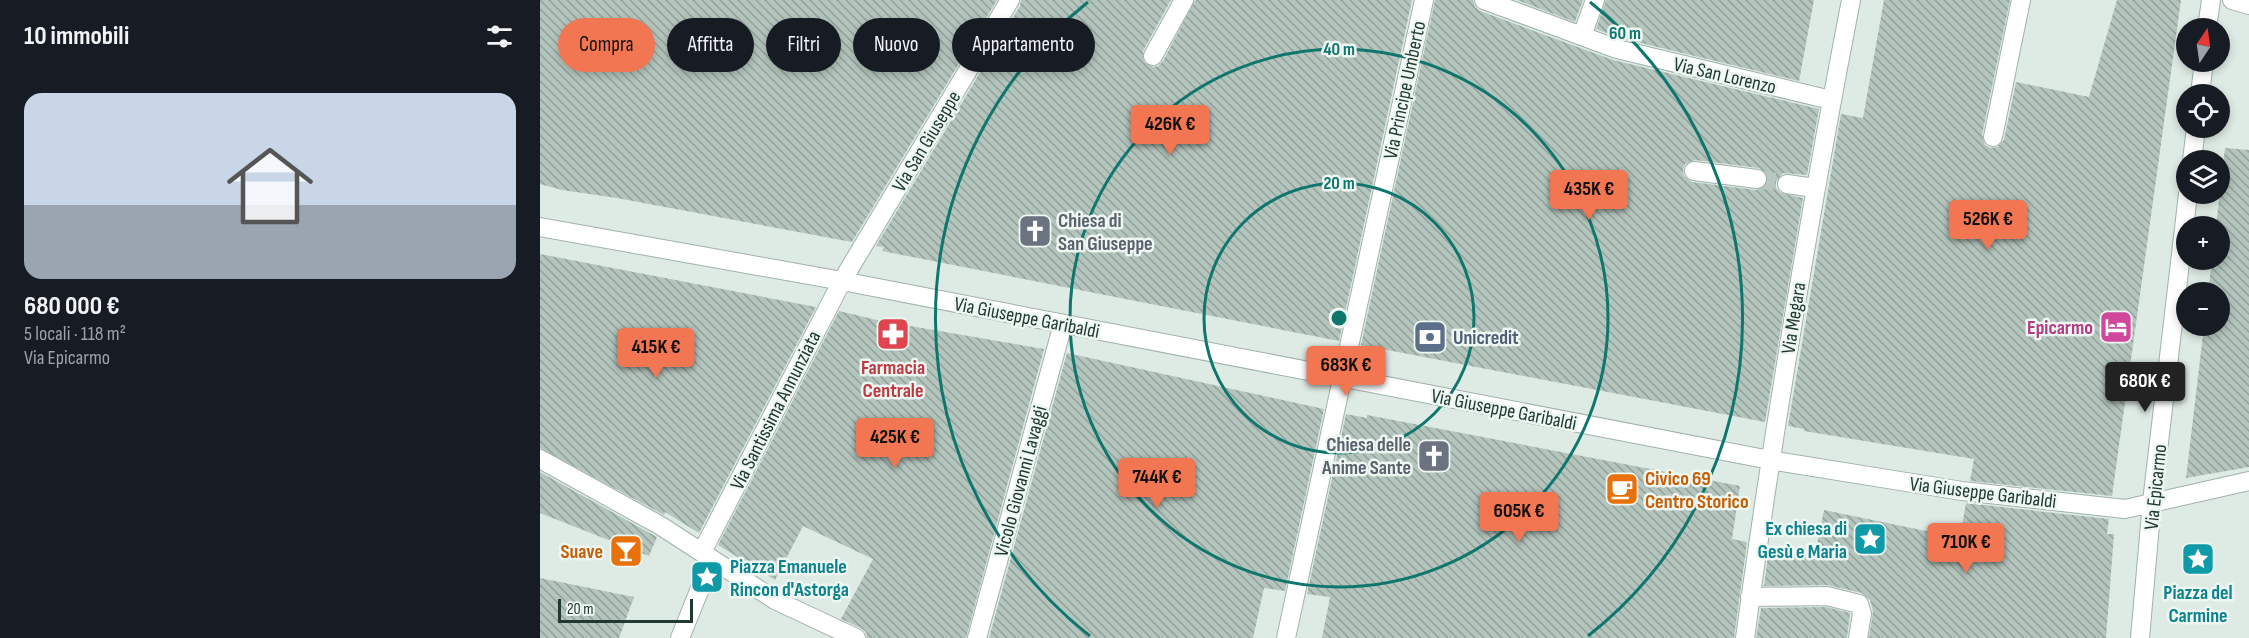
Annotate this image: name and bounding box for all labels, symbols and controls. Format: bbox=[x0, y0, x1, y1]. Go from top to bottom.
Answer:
chip: Compra bbox=[558, 18, 655, 72]
chip: Affitta bbox=[667, 18, 754, 72]
chip: Filtri bbox=[766, 18, 841, 72]
chip: Nuovo bbox=[853, 18, 940, 72]
chip: Appartamento bbox=[952, 18, 1095, 72]
north arrow bbox=[2176, 18, 2230, 72]
map controls bbox=[2176, 18, 2230, 336]
street label: Via Principe Umberto bbox=[1379, 19, 1431, 161]
icon: filters bbox=[483, 20, 516, 53]
text: 10 immobili bbox=[24, 21, 129, 52]
text: 60 m bbox=[1609, 23, 1641, 44]
text: 40 m bbox=[1323, 39, 1355, 60]
street label: Via San Lorenzo bbox=[1671, 53, 1778, 99]
button: locate bbox=[2176, 84, 2230, 138]
street label: Via San Giuseppe bbox=[887, 87, 966, 196]
pin: 426K € bbox=[1121, 105, 1219, 156]
text: 426K € bbox=[1145, 112, 1195, 136]
icon: home bbox=[216, 132, 324, 240]
button: layers bbox=[2176, 150, 2230, 204]
pin: 435K € bbox=[1540, 170, 1638, 221]
text: 20 m bbox=[1323, 173, 1355, 194]
text: 435K € bbox=[1564, 177, 1614, 201]
pin: 526K € bbox=[1939, 200, 2037, 251]
text: 526K € bbox=[1963, 207, 2013, 231]
place label: Chiesa di San Giuseppe bbox=[1058, 209, 1153, 256]
church icon: Chiesa di San Giuseppe bbox=[1017, 213, 1053, 249]
button: + bbox=[2176, 216, 2230, 270]
street label: Via Megara bbox=[1776, 281, 1811, 356]
button: − bbox=[2176, 282, 2230, 336]
text: 680 000 € bbox=[24, 291, 119, 322]
street label: Via Giuseppe Garibaldi bbox=[952, 292, 1101, 344]
centre of rings bbox=[1329, 308, 1349, 328]
hotel icon: Epicarmo bbox=[2098, 309, 2134, 345]
pharmacy icon: Farmacia Centrale bbox=[875, 316, 911, 352]
place label: Epicarmo bbox=[2027, 316, 2093, 340]
bank icon: Unicredit bbox=[1412, 319, 1448, 355]
text: 5 locali · 118 m² bbox=[24, 322, 126, 346]
place label: Unicredit bbox=[1453, 326, 1519, 350]
street label: Via Santissima Annunziata bbox=[725, 327, 826, 494]
pin: 415K € bbox=[607, 328, 705, 379]
text: 415K € bbox=[631, 335, 681, 359]
text: Via Epicarmo bbox=[24, 346, 110, 370]
pin: 683K € bbox=[1297, 346, 1395, 397]
text: 683K € bbox=[1320, 353, 1372, 377]
place label: Farmacia Centrale bbox=[861, 356, 925, 403]
pin: 680K € bbox=[2096, 362, 2194, 413]
text: 680K € bbox=[2119, 369, 2171, 393]
street label: Via Giuseppe Garibaldi bbox=[1429, 384, 1578, 436]
street label: Vicolo Giovanni Lavaggi bbox=[989, 403, 1053, 559]
pin: 425K € bbox=[846, 418, 944, 469]
text: 425K € bbox=[870, 425, 920, 449]
place label: Chiesa delle Anime Sante bbox=[1321, 433, 1411, 480]
church icon: Chiesa delle Anime Sante bbox=[1416, 438, 1452, 474]
street label: Via Epicarmo bbox=[2140, 443, 2172, 531]
pin: 744K € bbox=[1108, 458, 1206, 509]
text: 744K € bbox=[1132, 465, 1182, 489]
place label: Civico 69 Centro Storico bbox=[1645, 467, 1749, 514]
cafe icon: Civico 69 Centro Storico bbox=[1604, 471, 1640, 507]
street label: Via Giuseppe Garibaldi bbox=[1908, 472, 2058, 514]
pin: 605K € bbox=[1470, 492, 1568, 543]
text: 605K € bbox=[1494, 499, 1544, 523]
place label: Ex chiesa di Gesù e Maria bbox=[1758, 517, 1847, 564]
place icon: Ex chiesa di Gesù e Maria bbox=[1852, 521, 1888, 557]
pin: 710K € bbox=[1917, 523, 2015, 574]
text: 710K € bbox=[1941, 530, 1991, 554]
bar icon: Suave bbox=[608, 533, 644, 569]
place label: Suave bbox=[560, 540, 603, 564]
place icon: Piazza del Carmine bbox=[2180, 541, 2216, 577]
place label: Piazza Emanuele Rincon d'Astorga bbox=[730, 555, 849, 602]
place icon: Piazza Emanuele Rincon d'Astorga bbox=[689, 559, 725, 595]
place label: Piazza del Carmine bbox=[2163, 581, 2233, 628]
scale bar bbox=[558, 596, 693, 624]
text: 20 m bbox=[567, 600, 594, 619]

